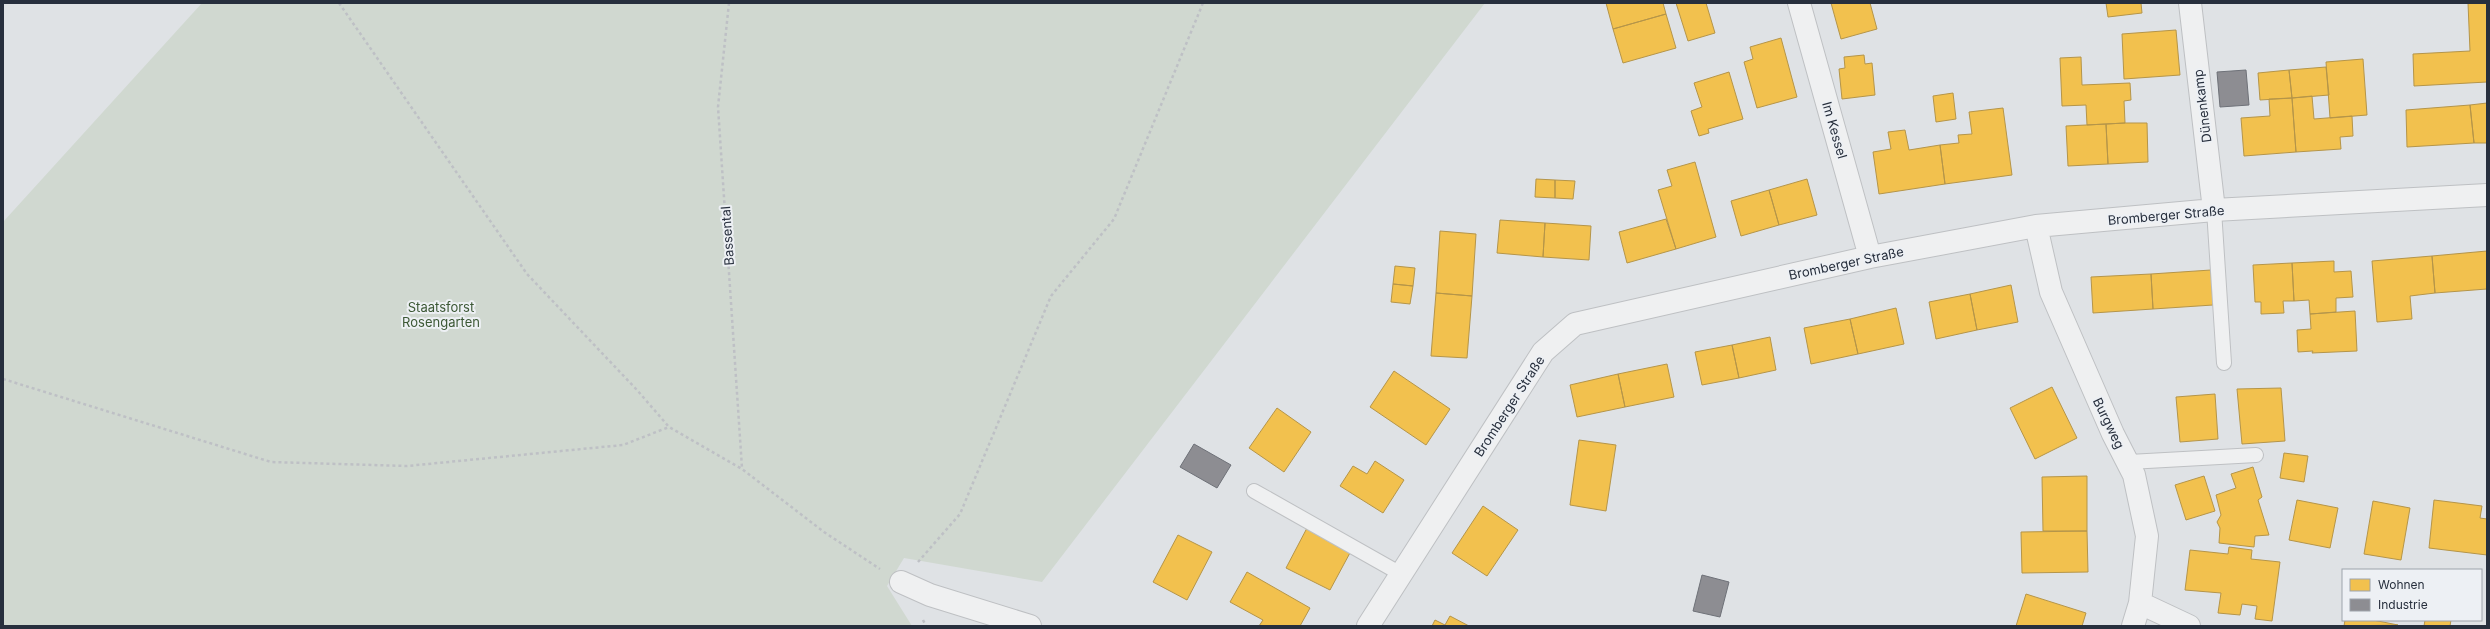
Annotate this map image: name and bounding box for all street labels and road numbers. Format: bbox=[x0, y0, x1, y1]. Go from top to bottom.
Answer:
street label: Dünenkamp bbox=[2190, 68, 2214, 144]
street label: Im Kessel bbox=[1819, 100, 1851, 160]
street label: Bromberger Straße bbox=[2107, 202, 2225, 228]
street label: Bassental bbox=[717, 206, 737, 266]
street label: Bromberger Straße bbox=[1787, 243, 1905, 283]
street label: Bromberger Straße bbox=[1470, 353, 1548, 459]
street label: Burgweg bbox=[2090, 395, 2128, 451]

